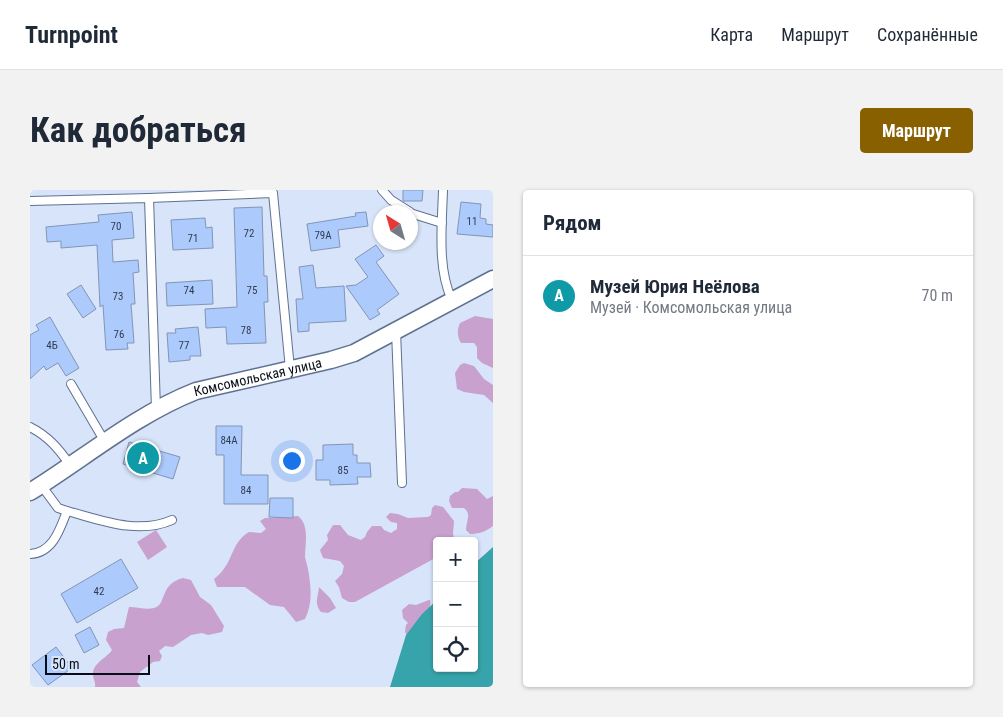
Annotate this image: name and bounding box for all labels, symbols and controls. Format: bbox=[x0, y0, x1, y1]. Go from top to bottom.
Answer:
text: Turnpoint bbox=[25, 21, 118, 49]
text: Карта bbox=[710, 24, 753, 45]
text: Маршрут bbox=[781, 24, 849, 45]
text: Сохранённые bbox=[877, 24, 978, 45]
button: Маршрут bbox=[860, 108, 973, 153]
text: Как добраться bbox=[30, 110, 246, 151]
north arrow bbox=[373, 205, 418, 250]
text: Рядом bbox=[543, 211, 602, 235]
house number: 11 bbox=[467, 215, 477, 228]
house number: 70 bbox=[111, 220, 121, 233]
house number: 72 bbox=[244, 227, 254, 240]
house number: 79А bbox=[314, 229, 332, 242]
house number: 71 bbox=[188, 232, 198, 245]
text: Музей Юрия Неёлова bbox=[590, 275, 760, 298]
house number: 74 bbox=[184, 284, 195, 297]
house number: 75 bbox=[247, 284, 257, 297]
text: A bbox=[554, 286, 564, 305]
text: 70 m bbox=[921, 286, 953, 305]
house number: 73 bbox=[113, 290, 123, 303]
text: Музей · Комсомольская улица bbox=[590, 298, 792, 317]
house number: 78 bbox=[241, 324, 251, 337]
house number: 76 bbox=[114, 328, 124, 341]
house number: 4Б bbox=[46, 339, 58, 352]
house number: 77 bbox=[179, 339, 189, 352]
street label: Комсомольская улица bbox=[192, 354, 323, 399]
house number: 84А bbox=[220, 434, 238, 447]
pin: A bbox=[127, 439, 159, 477]
your location bbox=[279, 448, 305, 474]
house number: 85 bbox=[338, 464, 348, 477]
house number: 84 bbox=[241, 484, 252, 497]
map controls bbox=[433, 537, 478, 672]
button: + bbox=[433, 537, 478, 582]
button: − bbox=[433, 582, 478, 627]
house number: 42 bbox=[94, 585, 104, 598]
button: locate bbox=[433, 627, 478, 672]
scale bar bbox=[45, 652, 150, 675]
text: 50 m bbox=[52, 656, 80, 672]

